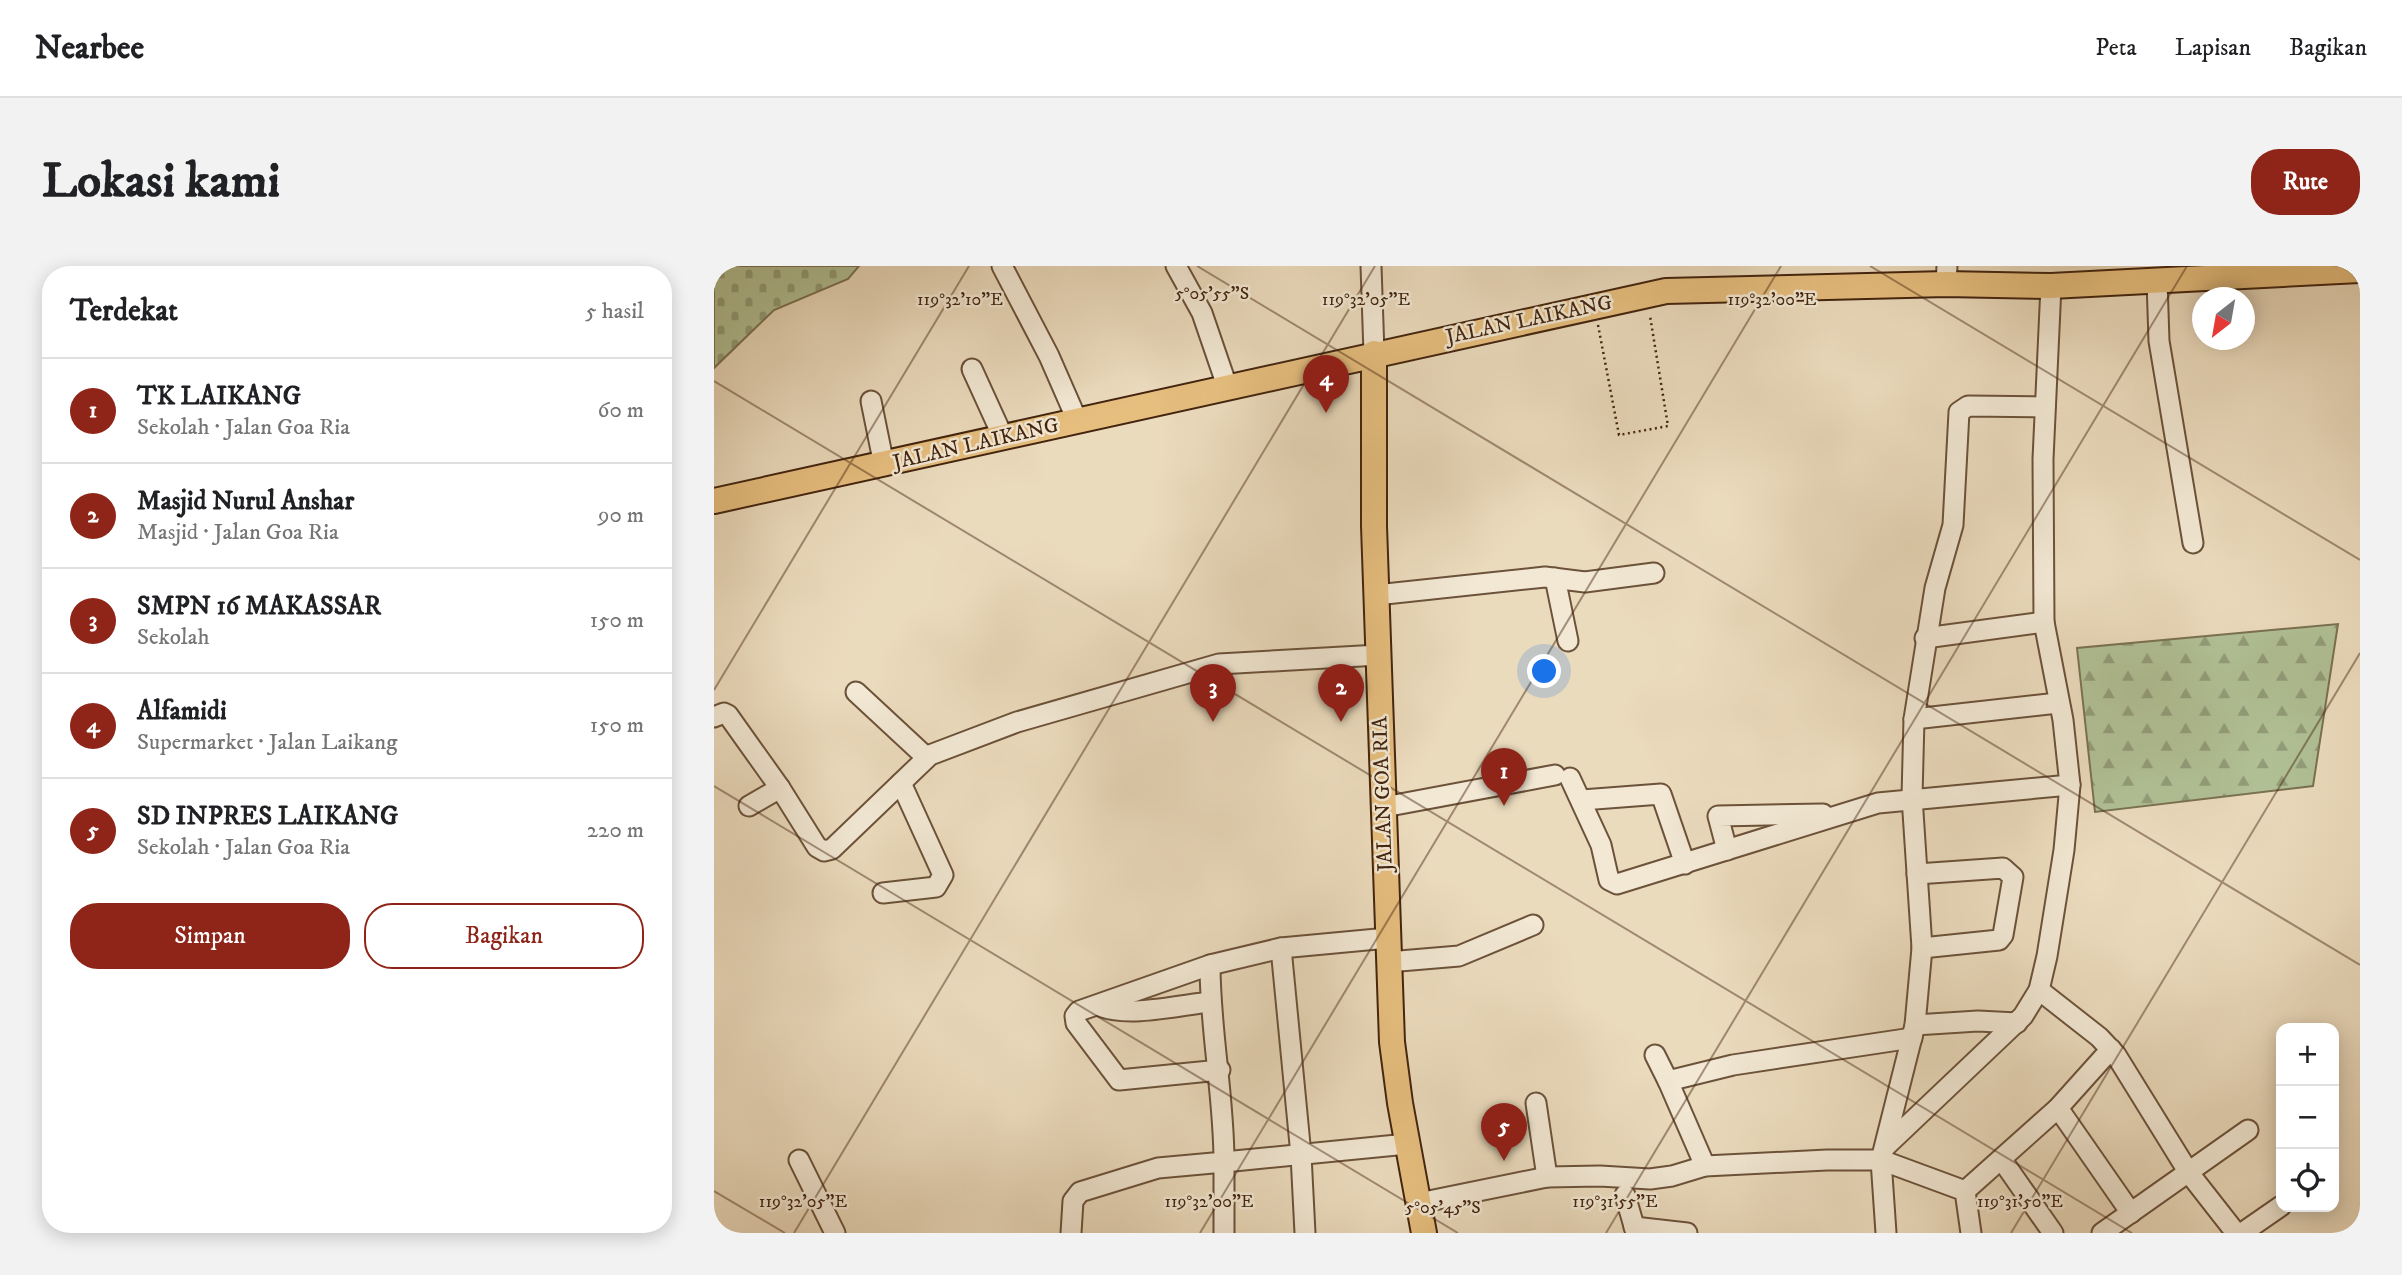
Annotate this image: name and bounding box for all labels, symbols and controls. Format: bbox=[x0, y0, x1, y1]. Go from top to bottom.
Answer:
text: Nearbee bbox=[35, 28, 144, 69]
text: Peta bbox=[2095, 33, 2137, 63]
text: Lapisan bbox=[2175, 33, 2251, 63]
text: Bagikan bbox=[2289, 33, 2367, 63]
button: Rute bbox=[2251, 149, 2360, 215]
text: Lokasi kami bbox=[42, 151, 280, 213]
text: 5°05'55"S bbox=[1175, 283, 1249, 305]
north arrow bbox=[2192, 287, 2255, 350]
text: 119°32'10"E bbox=[917, 289, 1003, 311]
text: 119°32'05"E bbox=[1322, 289, 1410, 311]
text: 119°32'00"E bbox=[1727, 289, 1817, 311]
street label: JALAN LAIKANG bbox=[1442, 290, 1615, 351]
text: Terdekat bbox=[70, 293, 178, 330]
text: 5 hasil bbox=[585, 297, 644, 326]
pin: 4 bbox=[1303, 355, 1349, 413]
text: TK LAIKANG bbox=[137, 380, 301, 413]
text: 1 bbox=[89, 396, 97, 425]
text: 60 m bbox=[597, 396, 644, 425]
street label: JALAN LAIKANG bbox=[889, 412, 1062, 476]
text: Sekolah · Jalan Goa Ria bbox=[137, 413, 350, 442]
text: Masjid Nurul Anshar bbox=[137, 485, 354, 518]
text: 2 bbox=[87, 501, 99, 530]
text: 90 m bbox=[598, 501, 644, 530]
text: Masjid · Jalan Goa Ria bbox=[137, 518, 339, 547]
text: SMPN 16 MAKASSAR bbox=[137, 590, 381, 623]
text: 3 bbox=[89, 606, 97, 635]
text: 150 m bbox=[590, 606, 644, 635]
text: Sekolah bbox=[137, 623, 210, 652]
your location bbox=[1527, 654, 1561, 688]
pin: 3 bbox=[1190, 664, 1236, 722]
pin: 2 bbox=[1318, 664, 1364, 722]
text: Alfamidi bbox=[137, 695, 227, 728]
text: 4 bbox=[86, 711, 100, 740]
text: 150 m bbox=[590, 711, 644, 740]
street label: JALAN GOA RIA bbox=[1367, 715, 1399, 874]
text: Supermarket · Jalan Laikang bbox=[137, 728, 398, 757]
pin: 1 bbox=[1481, 748, 1527, 806]
text: SD INPRES LAIKANG bbox=[137, 800, 398, 833]
text: 5 bbox=[87, 816, 99, 845]
text: 220 m bbox=[587, 816, 644, 845]
text: Sekolah · Jalan Goa Ria bbox=[137, 833, 350, 862]
button: Simpan bbox=[70, 903, 350, 969]
button: Bagikan bbox=[364, 903, 644, 969]
map controls bbox=[2276, 1023, 2339, 1212]
button: + bbox=[2276, 1023, 2339, 1086]
button: − bbox=[2276, 1086, 2339, 1149]
pin: 5 bbox=[1481, 1103, 1527, 1161]
button: locate bbox=[2276, 1149, 2339, 1212]
text: 119°32'05"E bbox=[759, 1191, 847, 1213]
text: 119°32'00"E bbox=[1164, 1191, 1254, 1213]
text: 119°31'55"E bbox=[1572, 1191, 1658, 1213]
text: 119°31'50"E bbox=[1977, 1191, 2063, 1213]
text: 5°05'45"S bbox=[1405, 1197, 1481, 1219]

